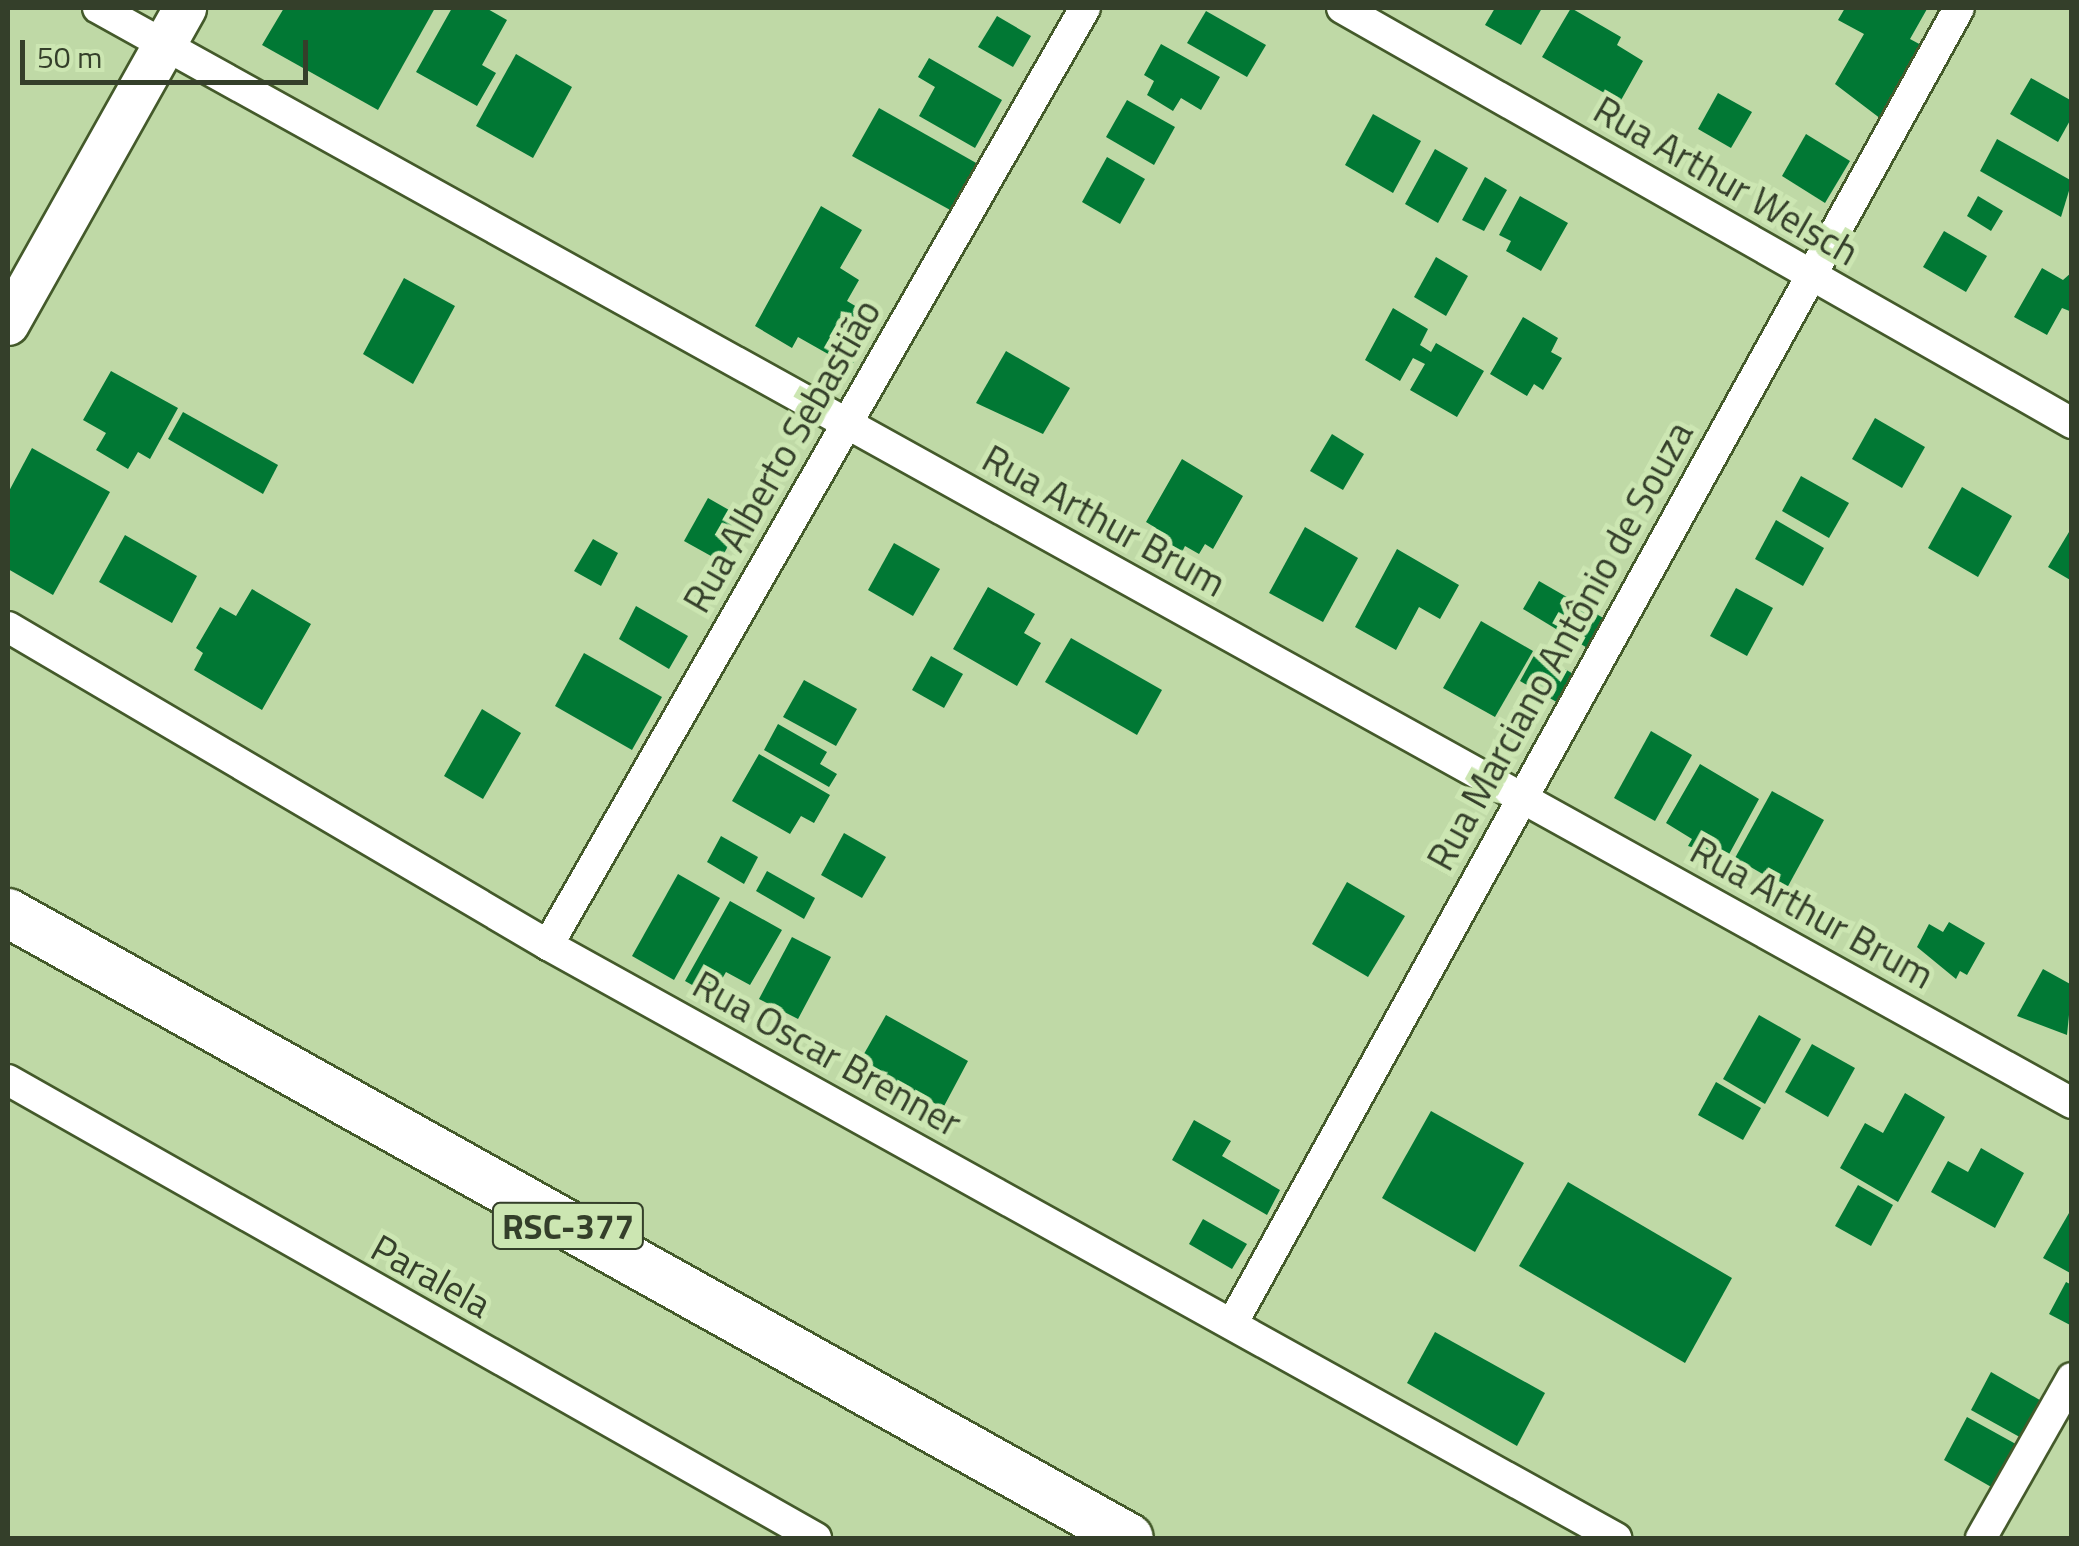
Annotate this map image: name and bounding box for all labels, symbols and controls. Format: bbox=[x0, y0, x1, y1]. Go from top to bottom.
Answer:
scale bar bbox=[25, 20, 312, 82]
text: 50 m bbox=[37, 34, 102, 80]
street label: Rua Arthur Welsch bbox=[1586, 87, 1866, 275]
street label: Rua Alberto Sebastião bbox=[674, 291, 890, 621]
street label: Rua Marciano Antônio de Souza bbox=[1417, 414, 1703, 878]
street label: Rua Arthur Brum bbox=[975, 435, 1233, 607]
street label: Rua Arthur Brum bbox=[1683, 827, 1941, 999]
street label: Rua Oscar Brenner bbox=[685, 962, 969, 1146]
road number: RSC-377 bbox=[490, 1196, 646, 1256]
street label: Paralela bbox=[363, 1225, 499, 1327]

